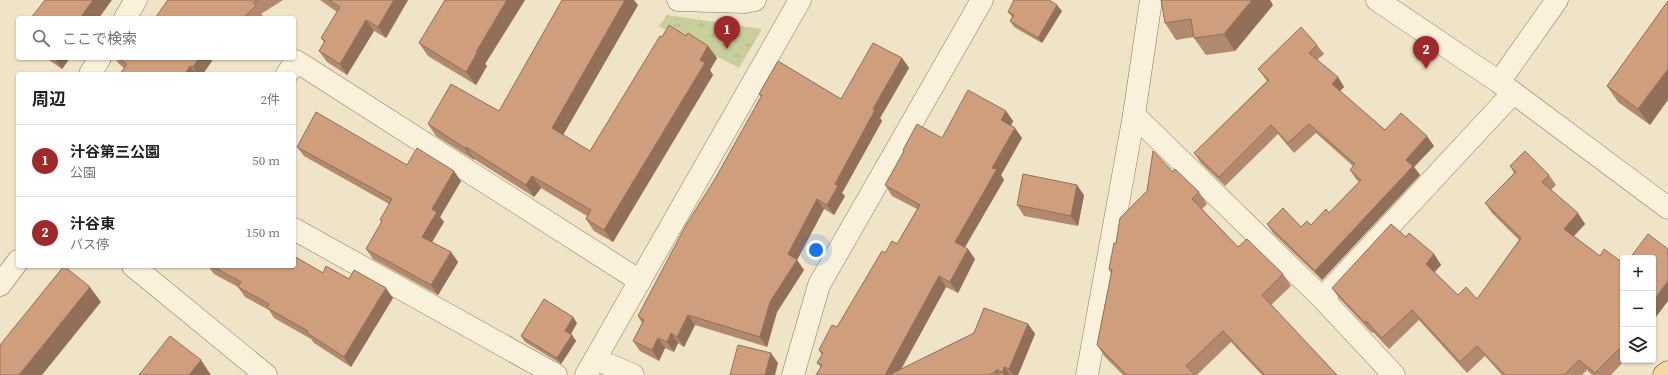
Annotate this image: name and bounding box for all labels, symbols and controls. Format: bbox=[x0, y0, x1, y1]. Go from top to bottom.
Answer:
search box bbox=[16, 16, 296, 60]
pin: 1 bbox=[714, 16, 740, 49]
icon: search bbox=[30, 27, 52, 49]
text: ここで検索 bbox=[62, 28, 137, 49]
pin: 2 bbox=[1413, 36, 1439, 69]
text: 周辺 bbox=[32, 87, 66, 111]
text: 2件 bbox=[260, 91, 280, 108]
text: 汁谷第三公園 bbox=[70, 141, 160, 162]
text: 1 bbox=[41, 152, 49, 169]
text: 50 m bbox=[252, 152, 280, 169]
text: 公園 bbox=[70, 164, 96, 181]
text: 汁谷東 bbox=[70, 213, 115, 234]
text: 2 bbox=[41, 224, 49, 241]
text: 150 m bbox=[246, 224, 280, 241]
text: バス停 bbox=[70, 236, 109, 253]
your location bbox=[806, 240, 826, 260]
map controls bbox=[1620, 255, 1656, 363]
button: + bbox=[1620, 255, 1656, 291]
button: − bbox=[1620, 291, 1656, 327]
button: layers bbox=[1620, 327, 1656, 363]

